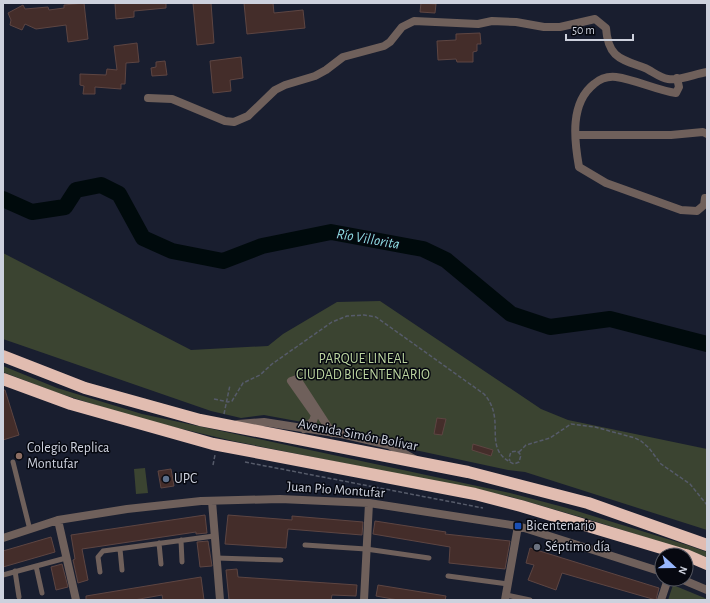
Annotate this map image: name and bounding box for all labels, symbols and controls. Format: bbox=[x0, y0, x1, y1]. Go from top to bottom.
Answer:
scale bar bbox=[566, 16, 633, 42]
text: 50 m bbox=[572, 24, 595, 36]
water label: Río Villorita bbox=[335, 226, 401, 252]
park label: PARQUE LINEAL CIUDAD BICENTENARIO bbox=[296, 352, 430, 382]
street label: Avenida Simón Bolívar bbox=[297, 417, 420, 454]
place label: Colegio Replica Montufar bbox=[27, 441, 110, 471]
marker: Colegio Replica Montufar bbox=[14, 451, 24, 461]
place label: UPC bbox=[174, 472, 197, 486]
marker: UPC bbox=[161, 474, 171, 484]
street label: Juan Pio Montufar bbox=[287, 480, 386, 500]
place label: Bicentenario bbox=[526, 519, 595, 533]
marker: Bicentenario bbox=[513, 521, 523, 531]
place label: Séptimo día bbox=[545, 540, 611, 554]
marker: Séptimo día bbox=[532, 542, 542, 552]
north arrow bbox=[654, 547, 694, 587]
text: N bbox=[676, 565, 689, 576]

